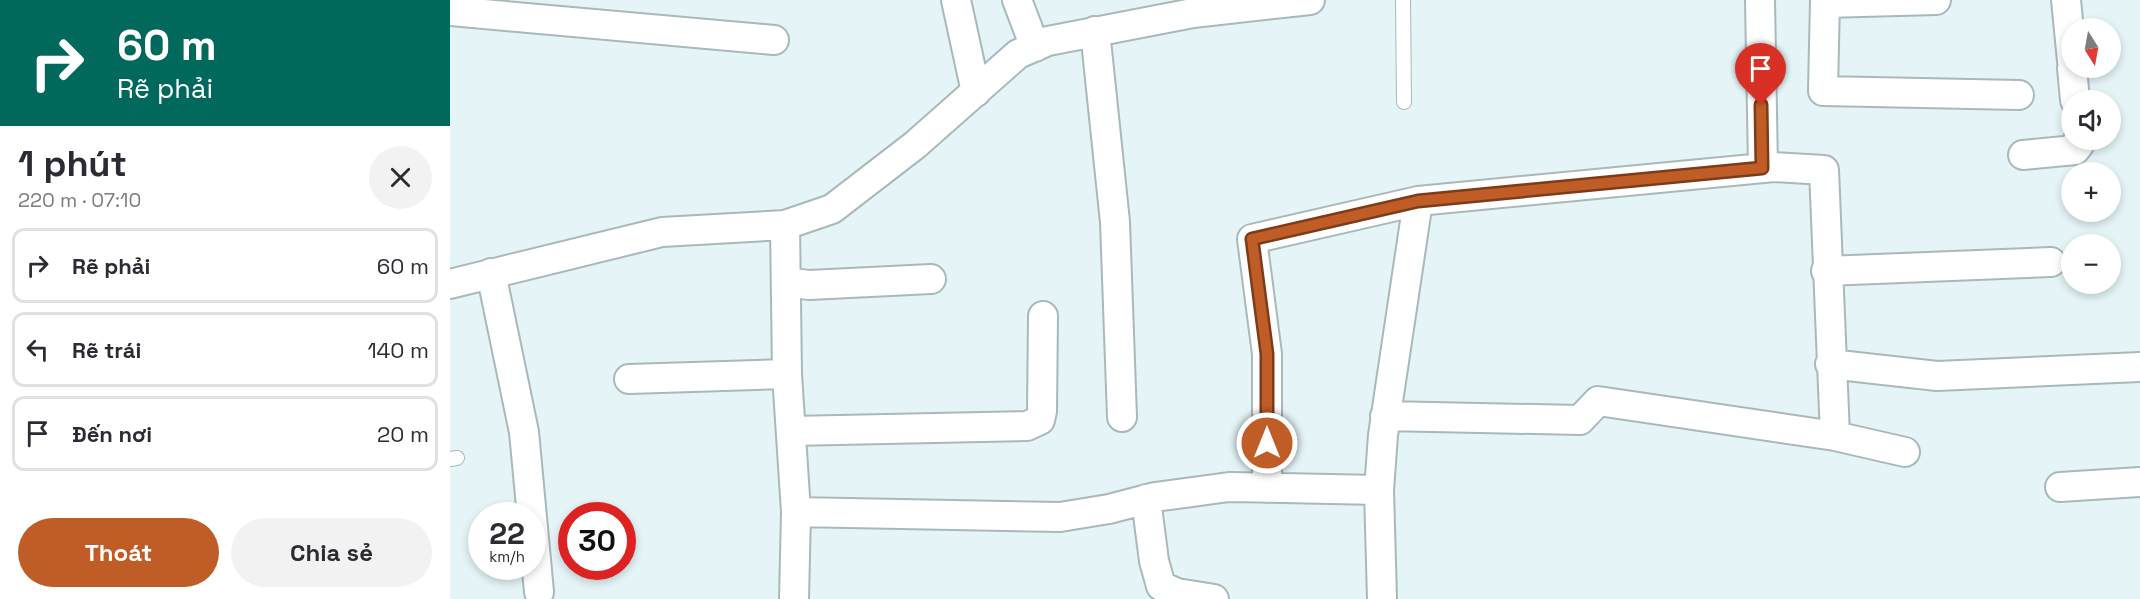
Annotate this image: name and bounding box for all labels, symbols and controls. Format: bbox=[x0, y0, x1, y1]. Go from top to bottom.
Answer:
north arrow bbox=[2061, 18, 2121, 78]
map controls bbox=[2061, 18, 2121, 294]
text: 60 m bbox=[117, 19, 217, 72]
icon: right bbox=[18, 24, 96, 102]
pin bbox=[1735, 43, 1786, 105]
icon: arrive bbox=[1744, 52, 1777, 85]
text: Rẽ phải bbox=[117, 71, 213, 106]
button: sound bbox=[2061, 90, 2121, 150]
text: 1 phút bbox=[18, 141, 127, 187]
button: close bbox=[369, 146, 432, 209]
button: + bbox=[2061, 162, 2121, 222]
text: 220 m · 07:10 bbox=[18, 187, 141, 213]
button: − bbox=[2061, 234, 2121, 294]
icon: right bbox=[21, 249, 54, 282]
text: Rẽ phải bbox=[72, 252, 150, 280]
text: 60 m bbox=[377, 252, 429, 280]
icon: left bbox=[21, 333, 54, 366]
text: Rẽ trái bbox=[72, 336, 141, 364]
text: 140 m bbox=[367, 336, 429, 364]
position arrow bbox=[1235, 411, 1299, 475]
icon: arrive bbox=[21, 417, 54, 450]
text: Đến nơi bbox=[72, 420, 152, 448]
text: 20 m bbox=[377, 420, 429, 448]
speed limit sign: 30 bbox=[558, 502, 636, 580]
text: 22 bbox=[489, 514, 525, 553]
button: Thoát bbox=[18, 518, 219, 587]
button: Chia sẻ bbox=[231, 518, 432, 587]
text: km/h bbox=[489, 547, 525, 566]

